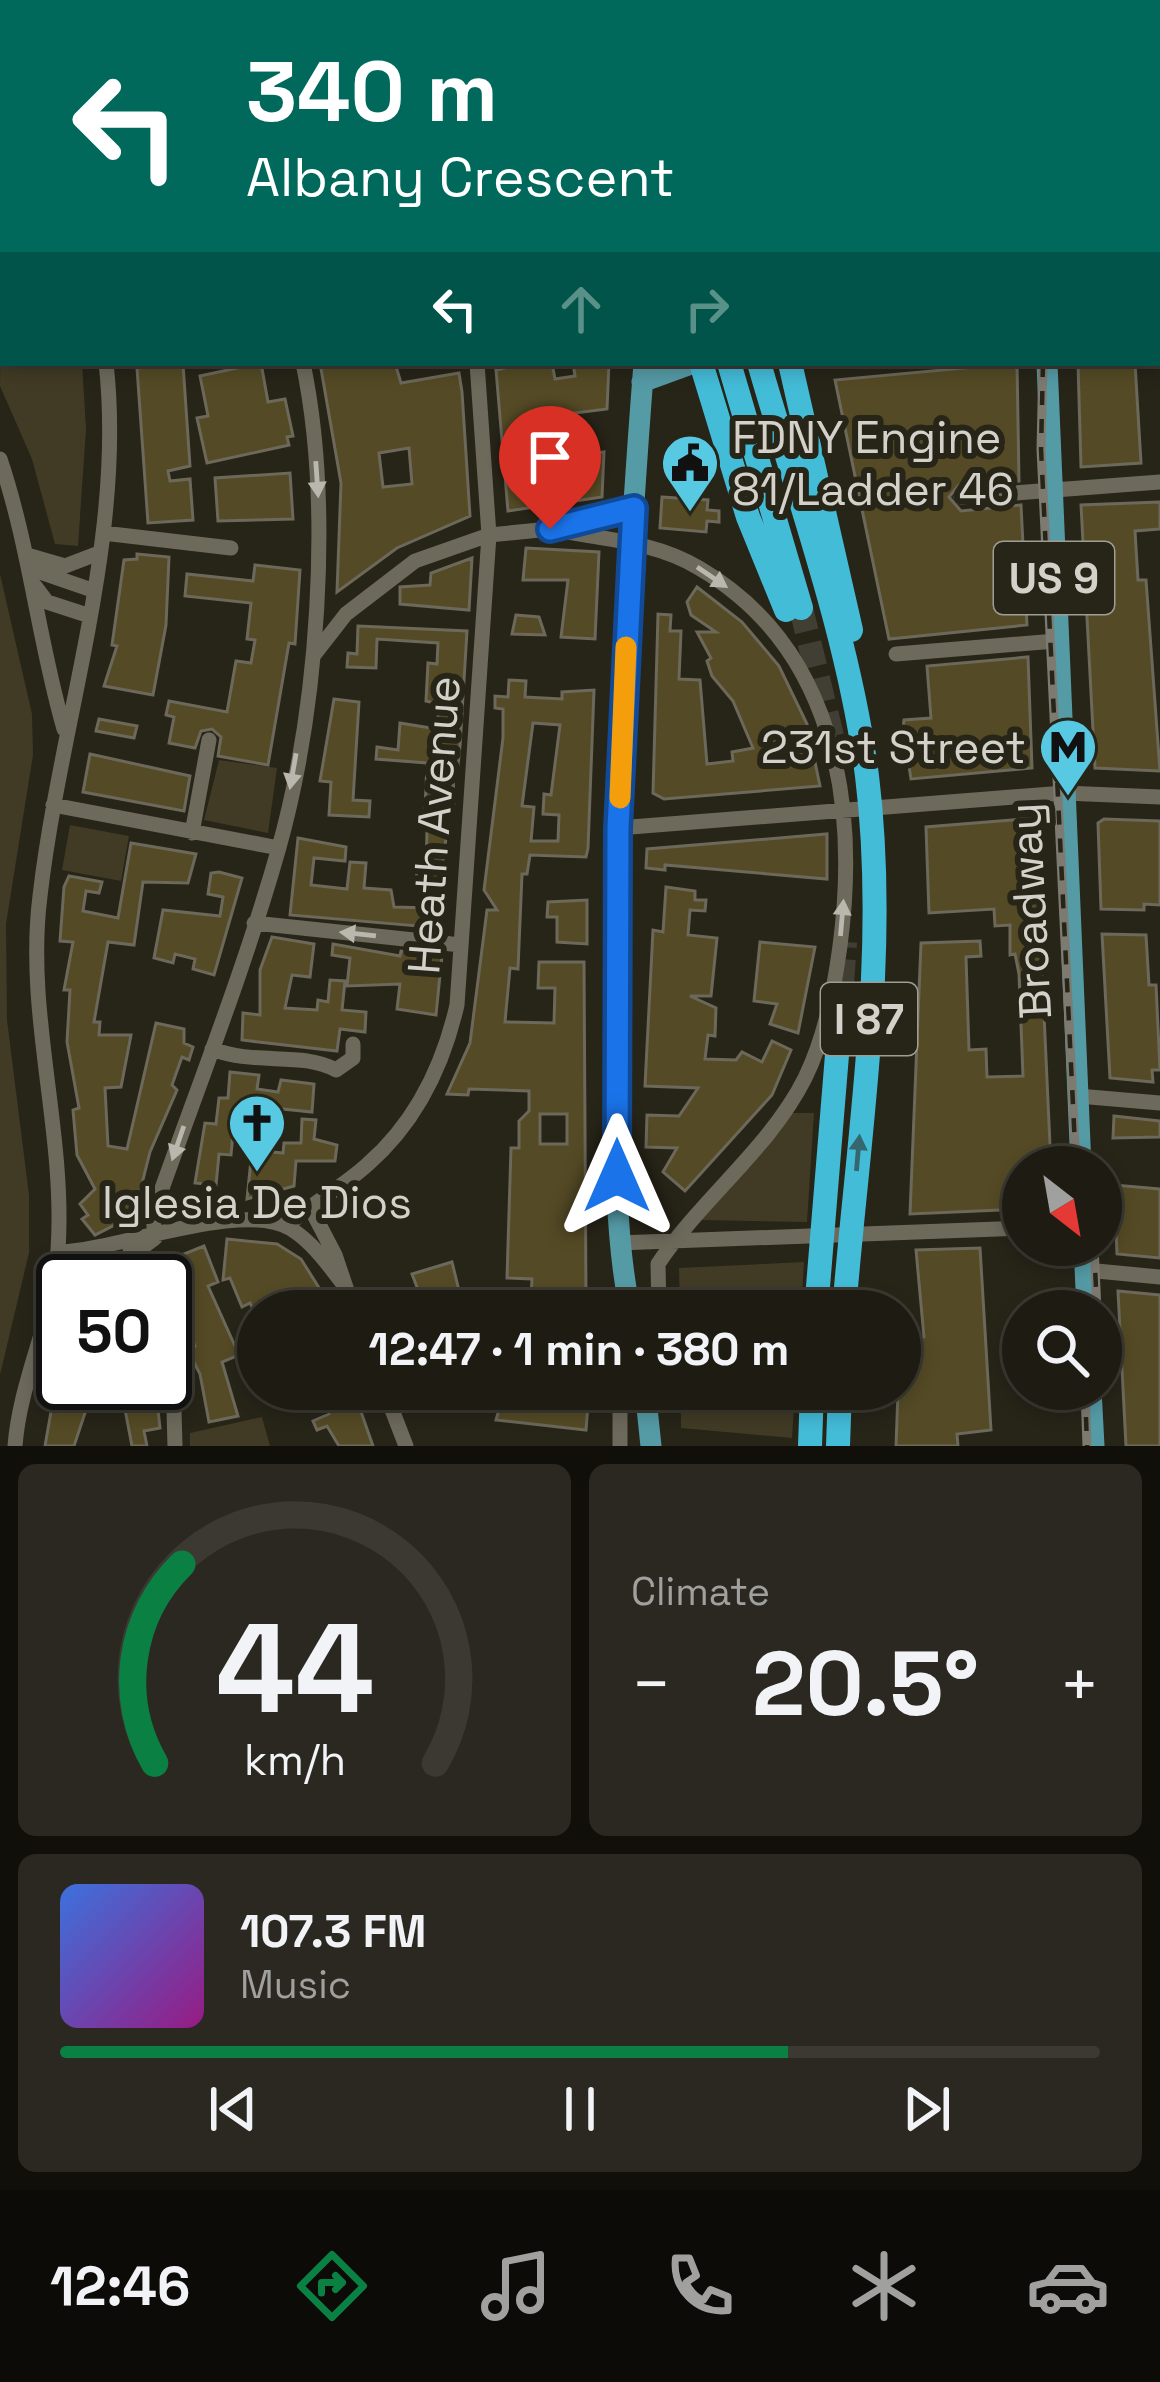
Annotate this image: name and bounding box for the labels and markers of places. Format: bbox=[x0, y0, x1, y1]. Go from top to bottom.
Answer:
pin bbox=[499, 406, 601, 529]
place label: FDNY Engine 81/Ladder 46 bbox=[732, 409, 1014, 518]
public building icon: FDNY Engine 81/Ladder 46 bbox=[659, 432, 721, 514]
metro station icon: 231st Street bbox=[1037, 716, 1099, 798]
place label: 231st Street bbox=[761, 719, 1026, 776]
church icon: Iglesia De Dios bbox=[226, 1092, 288, 1174]
place label: Iglesia De Dios bbox=[102, 1174, 412, 1231]

